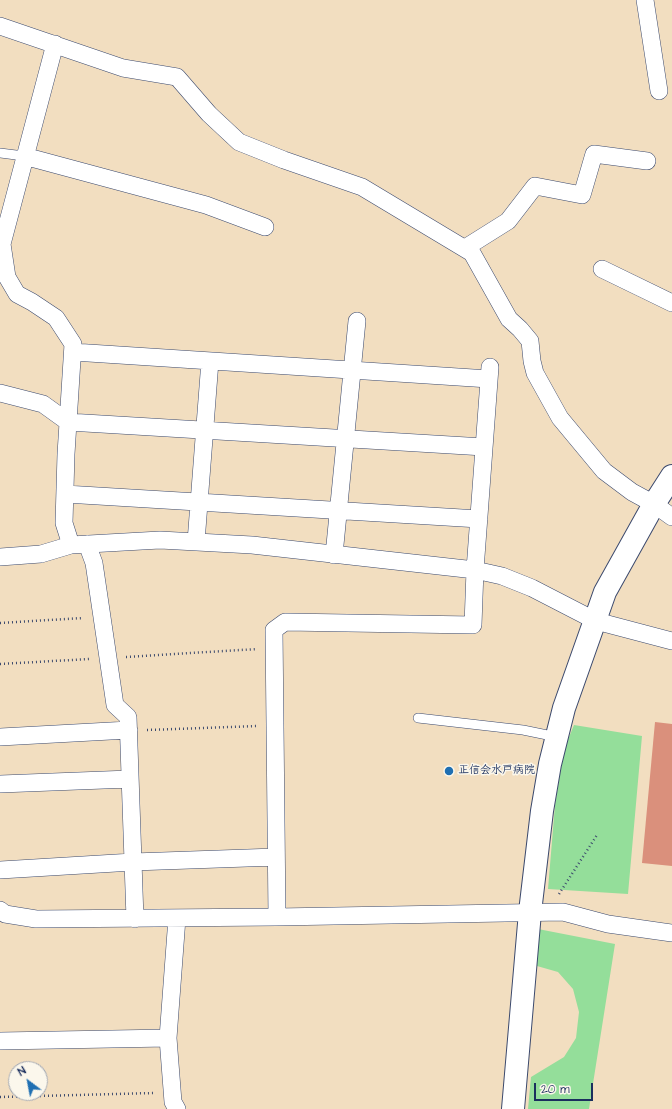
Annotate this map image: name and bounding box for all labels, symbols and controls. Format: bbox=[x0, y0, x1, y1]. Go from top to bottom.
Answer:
place label: 正信会水戸病院 bbox=[458, 764, 535, 778]
marker: 正信会水戸病院 bbox=[443, 765, 455, 777]
north arrow bbox=[8, 1061, 48, 1101]
text: N bbox=[15, 1063, 29, 1079]
scale bar bbox=[536, 1075, 595, 1101]
text: 20 m bbox=[541, 1081, 570, 1098]

